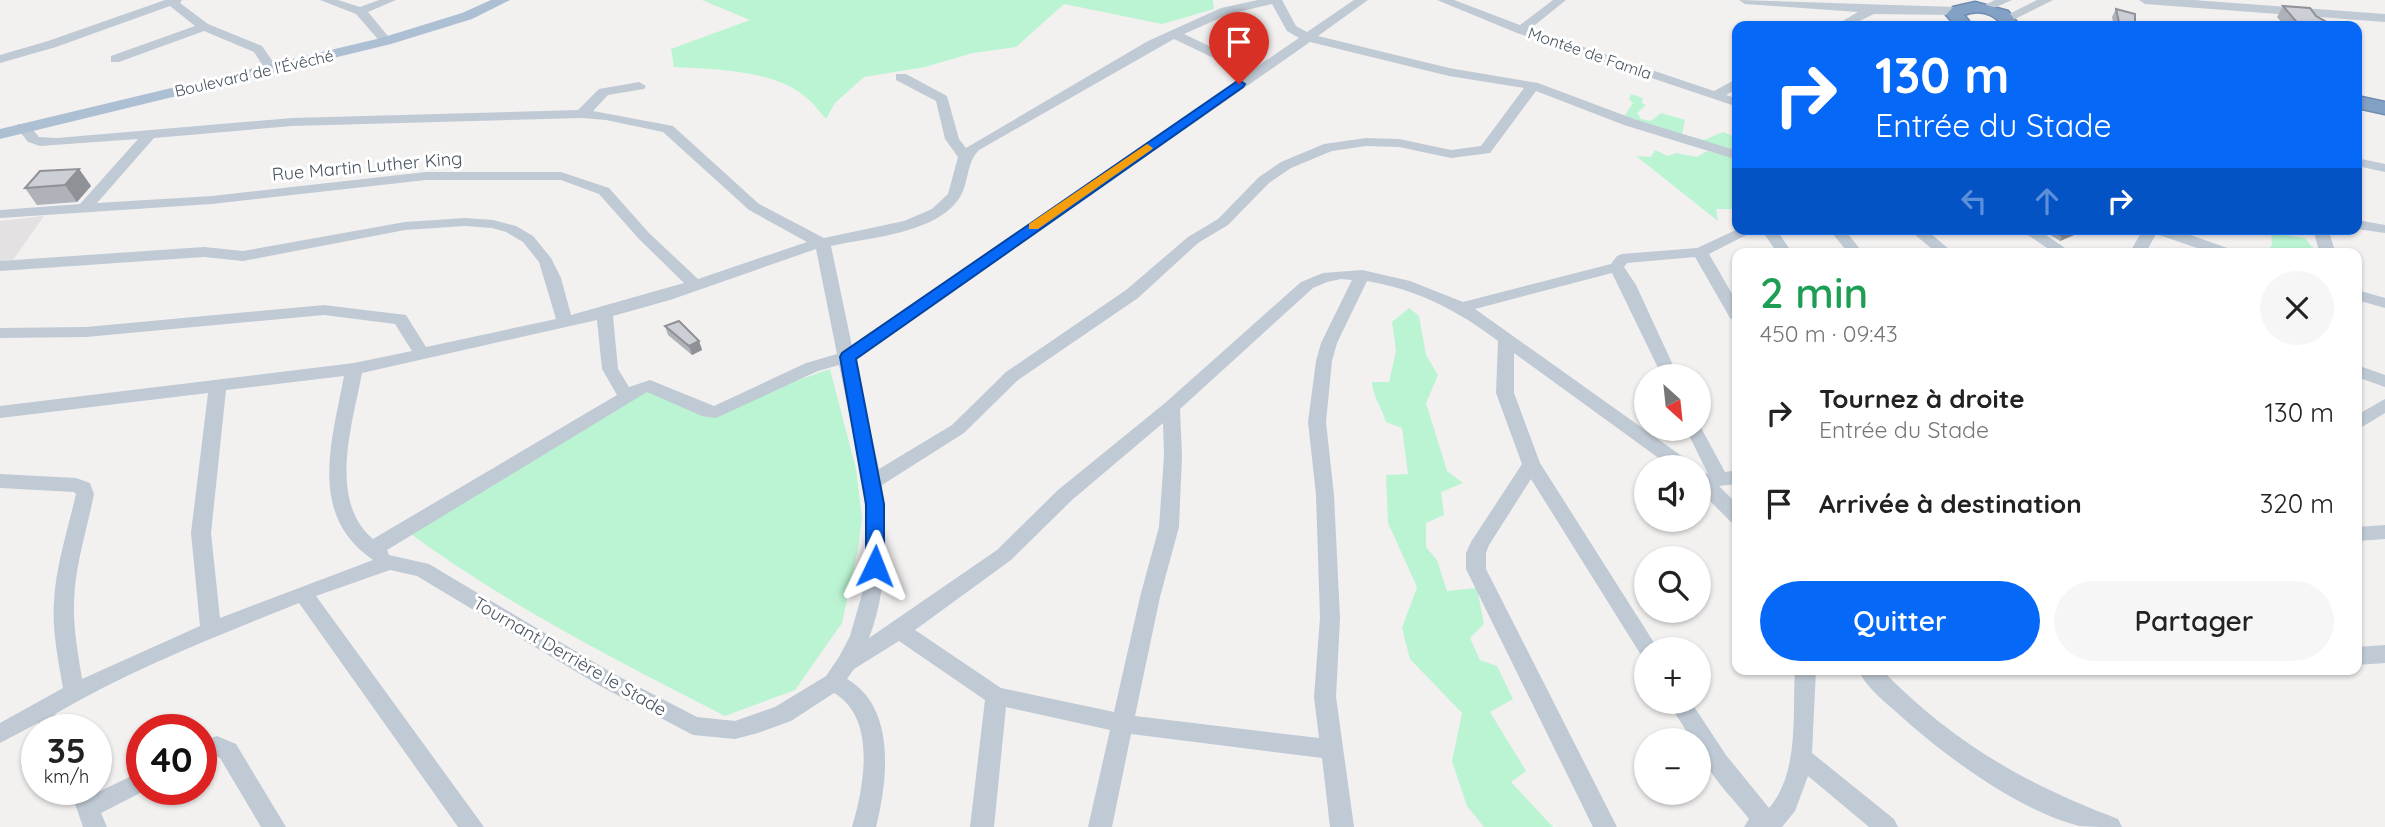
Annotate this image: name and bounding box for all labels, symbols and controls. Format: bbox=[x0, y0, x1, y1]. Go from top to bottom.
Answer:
pin bbox=[1209, 12.0, 1269, 84]
street label: Montée de Famla bbox=[1526, 22, 1654, 84]
icon: arrive bbox=[1220, 23, 1258, 61]
text: 130 m bbox=[1875, 44, 2009, 105]
street label: Boulevard de l'Évêché bbox=[173, 45, 335, 101]
icon: right bbox=[1760, 49, 1851, 140]
text: Entrée du Stade bbox=[1875, 105, 2112, 145]
street label: Rue Martin Luther King bbox=[271, 146, 463, 186]
icon: left bbox=[1955, 182, 1993, 220]
icon: ahead bbox=[2028, 182, 2066, 220]
icon: right bbox=[2101, 182, 2139, 220]
text: 2 min bbox=[1760, 266, 1868, 319]
button: close bbox=[2260, 271, 2334, 345]
text: 450 m · 09:43 bbox=[1760, 319, 1898, 348]
north arrow bbox=[1634, 364, 1712, 441]
map controls bbox=[1634, 364, 1711, 805]
text: Tournez à droite bbox=[1819, 382, 2024, 415]
icon: right bbox=[1760, 394, 1798, 432]
text: 130 m bbox=[2264, 396, 2334, 429]
text: Entrée du Stade bbox=[1819, 415, 1989, 444]
button: sound bbox=[1634, 455, 1711, 532]
icon: arrive bbox=[1760, 485, 1798, 523]
text: Arrivée à destination bbox=[1819, 487, 2082, 520]
text: 320 m bbox=[2260, 487, 2334, 520]
position arrow bbox=[838, 529, 912, 603]
button: search bbox=[1634, 546, 1711, 623]
button: Quitter bbox=[1760, 581, 2040, 661]
button: Partager bbox=[2054, 581, 2334, 661]
street label: Tournant Derrière le Stade bbox=[469, 591, 671, 721]
button: + bbox=[1634, 637, 1711, 714]
speed limit sign: 40 bbox=[126, 714, 217, 805]
text: 35 bbox=[47, 728, 86, 772]
button: − bbox=[1634, 728, 1711, 805]
text: km/h bbox=[44, 765, 89, 788]

